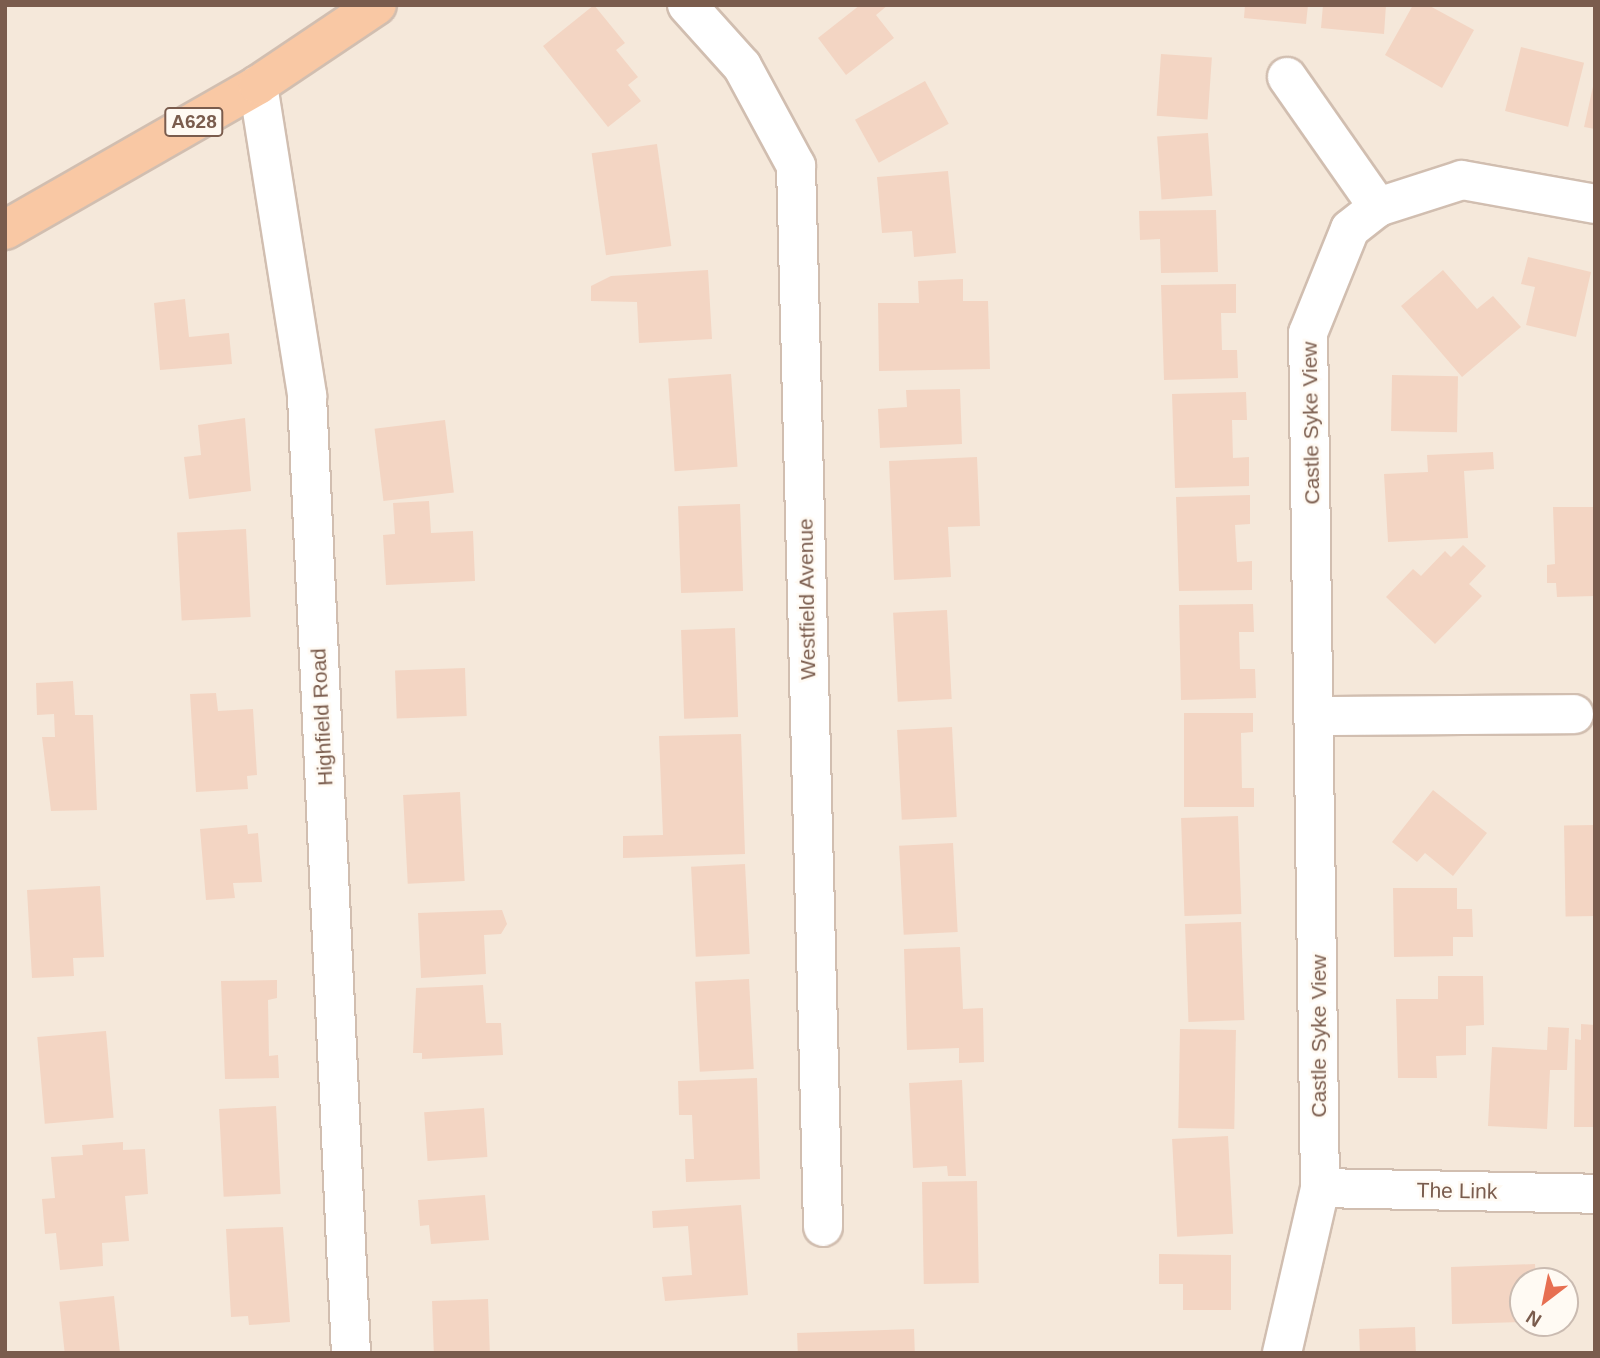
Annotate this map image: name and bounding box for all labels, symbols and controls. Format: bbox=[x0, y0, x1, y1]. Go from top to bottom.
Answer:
road number: A628 bbox=[164, 106, 224, 138]
street label: Castle Syke View bbox=[1297, 341, 1325, 505]
street label: Westfield Avenue bbox=[793, 517, 821, 681]
street label: Highfield Road bbox=[306, 648, 338, 786]
street label: Castle Syke View bbox=[1306, 954, 1332, 1118]
street label: The Link bbox=[1417, 1178, 1497, 1204]
north arrow bbox=[1509, 1267, 1579, 1337]
text: N bbox=[1522, 1306, 1545, 1331]

